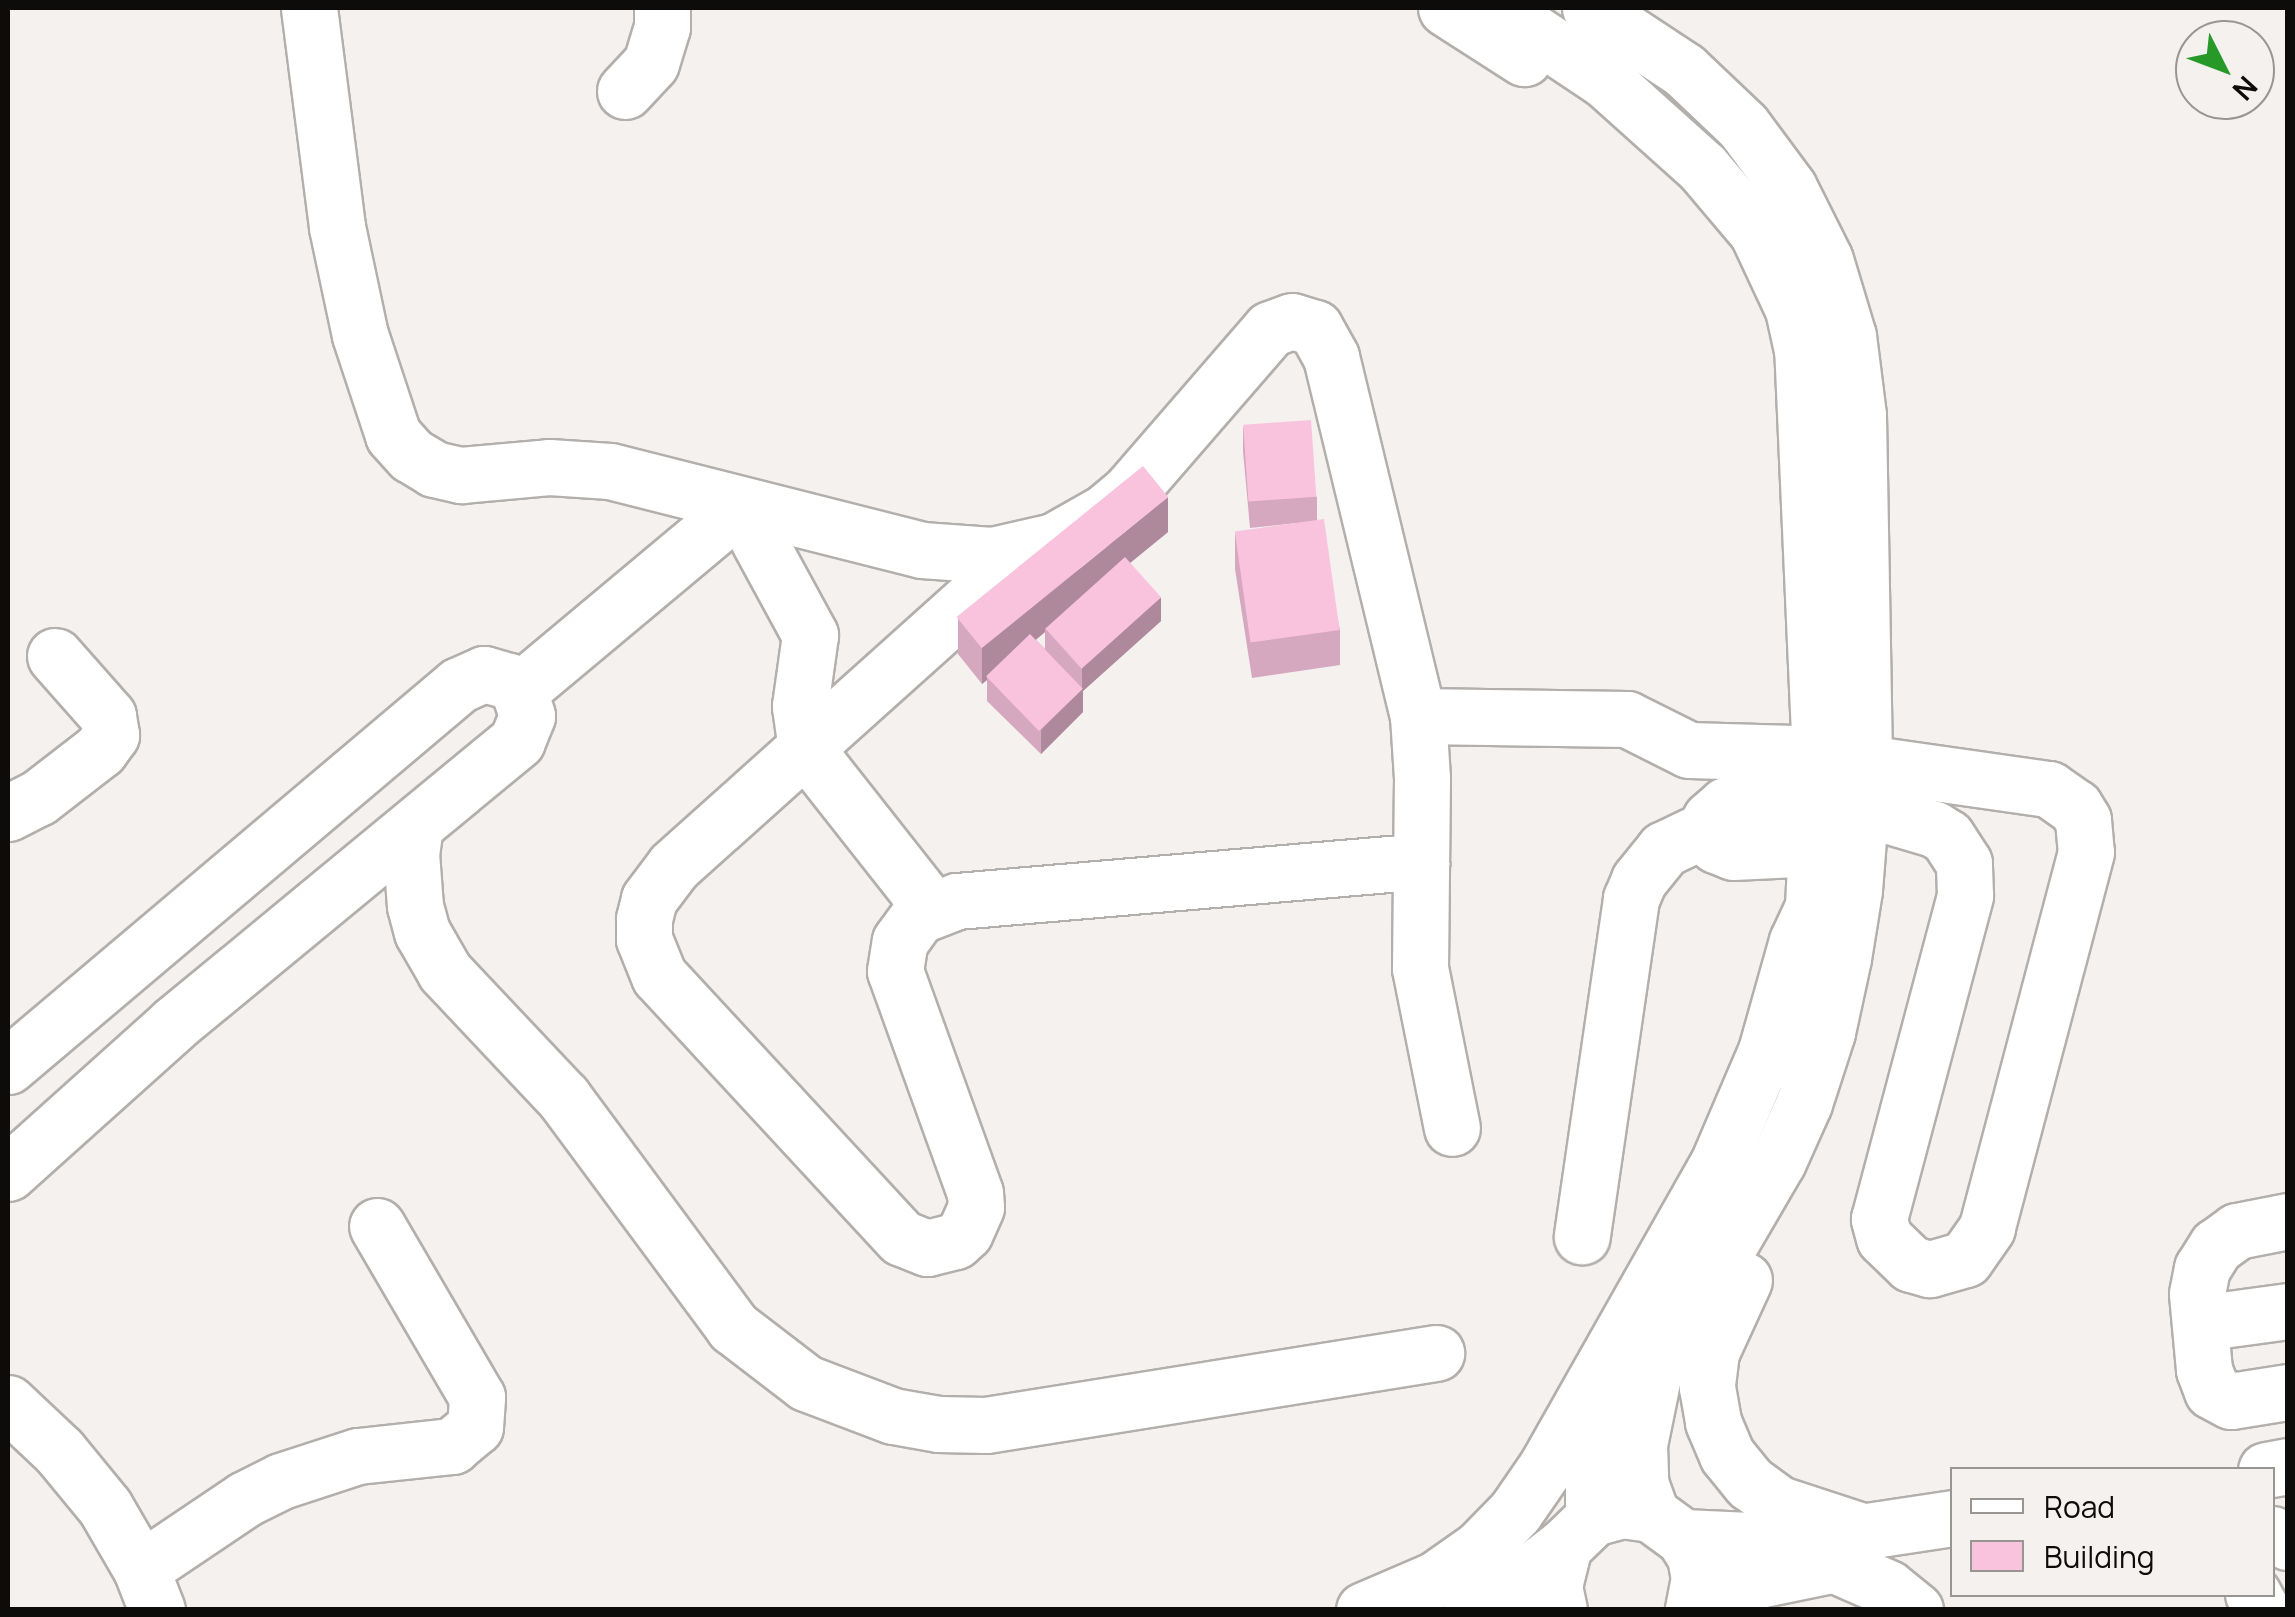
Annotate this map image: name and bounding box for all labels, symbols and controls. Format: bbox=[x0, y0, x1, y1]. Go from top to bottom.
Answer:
north arrow bbox=[2175, 20, 2275, 120]
text: N bbox=[2225, 69, 2267, 109]
legend bbox=[1950, 1467, 2275, 1597]
text: Road bbox=[2044, 1486, 2115, 1527]
text: Building bbox=[2044, 1536, 2155, 1577]

